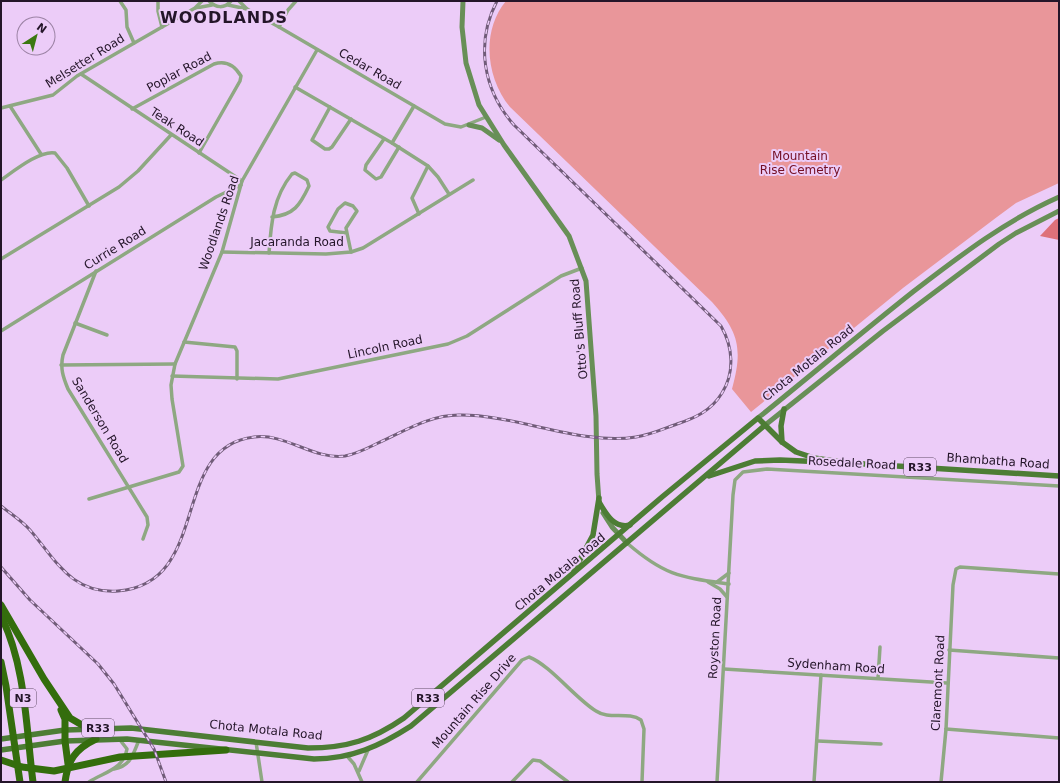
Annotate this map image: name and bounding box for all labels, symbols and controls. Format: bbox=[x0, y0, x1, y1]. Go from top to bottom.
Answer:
district label: WOODLANDS bbox=[160, 8, 288, 27]
north arrow bbox=[16, 16, 56, 56]
text: N bbox=[34, 20, 49, 36]
street label: Melsetter Road bbox=[43, 31, 127, 91]
street label: Cedar Road bbox=[336, 46, 404, 92]
street label: Poplar Road bbox=[144, 49, 214, 95]
street label: Teak Road bbox=[147, 104, 206, 149]
park label: Mountain Rise Cemetry bbox=[760, 149, 840, 177]
street label: Woodlands Road bbox=[196, 174, 242, 272]
street label: Currie Road bbox=[81, 223, 149, 273]
street label: Jacaranda Road bbox=[249, 235, 344, 249]
street label: Otto's Bluff Road bbox=[568, 278, 590, 380]
street label: Chota Motala Road bbox=[759, 322, 857, 404]
street label: Lincoln Road bbox=[346, 332, 424, 362]
street label: Sanderson Road bbox=[69, 375, 131, 465]
street label: Bhambatha Road bbox=[946, 450, 1050, 472]
street label: Rosedale Road bbox=[807, 454, 897, 472]
road number: R33 bbox=[904, 458, 936, 476]
street label: Chota Motala Road bbox=[512, 530, 608, 614]
street label: Royston Road bbox=[706, 597, 724, 679]
street label: Claremont Road bbox=[928, 635, 948, 731]
street label: Mountain Rise Drive bbox=[429, 651, 519, 751]
street label: Sydenham Road bbox=[787, 656, 885, 676]
road number: N3 bbox=[10, 689, 36, 707]
road number: R33 bbox=[412, 689, 444, 707]
street label: Chota Motala Road bbox=[209, 717, 323, 743]
road number: R33 bbox=[82, 719, 114, 737]

